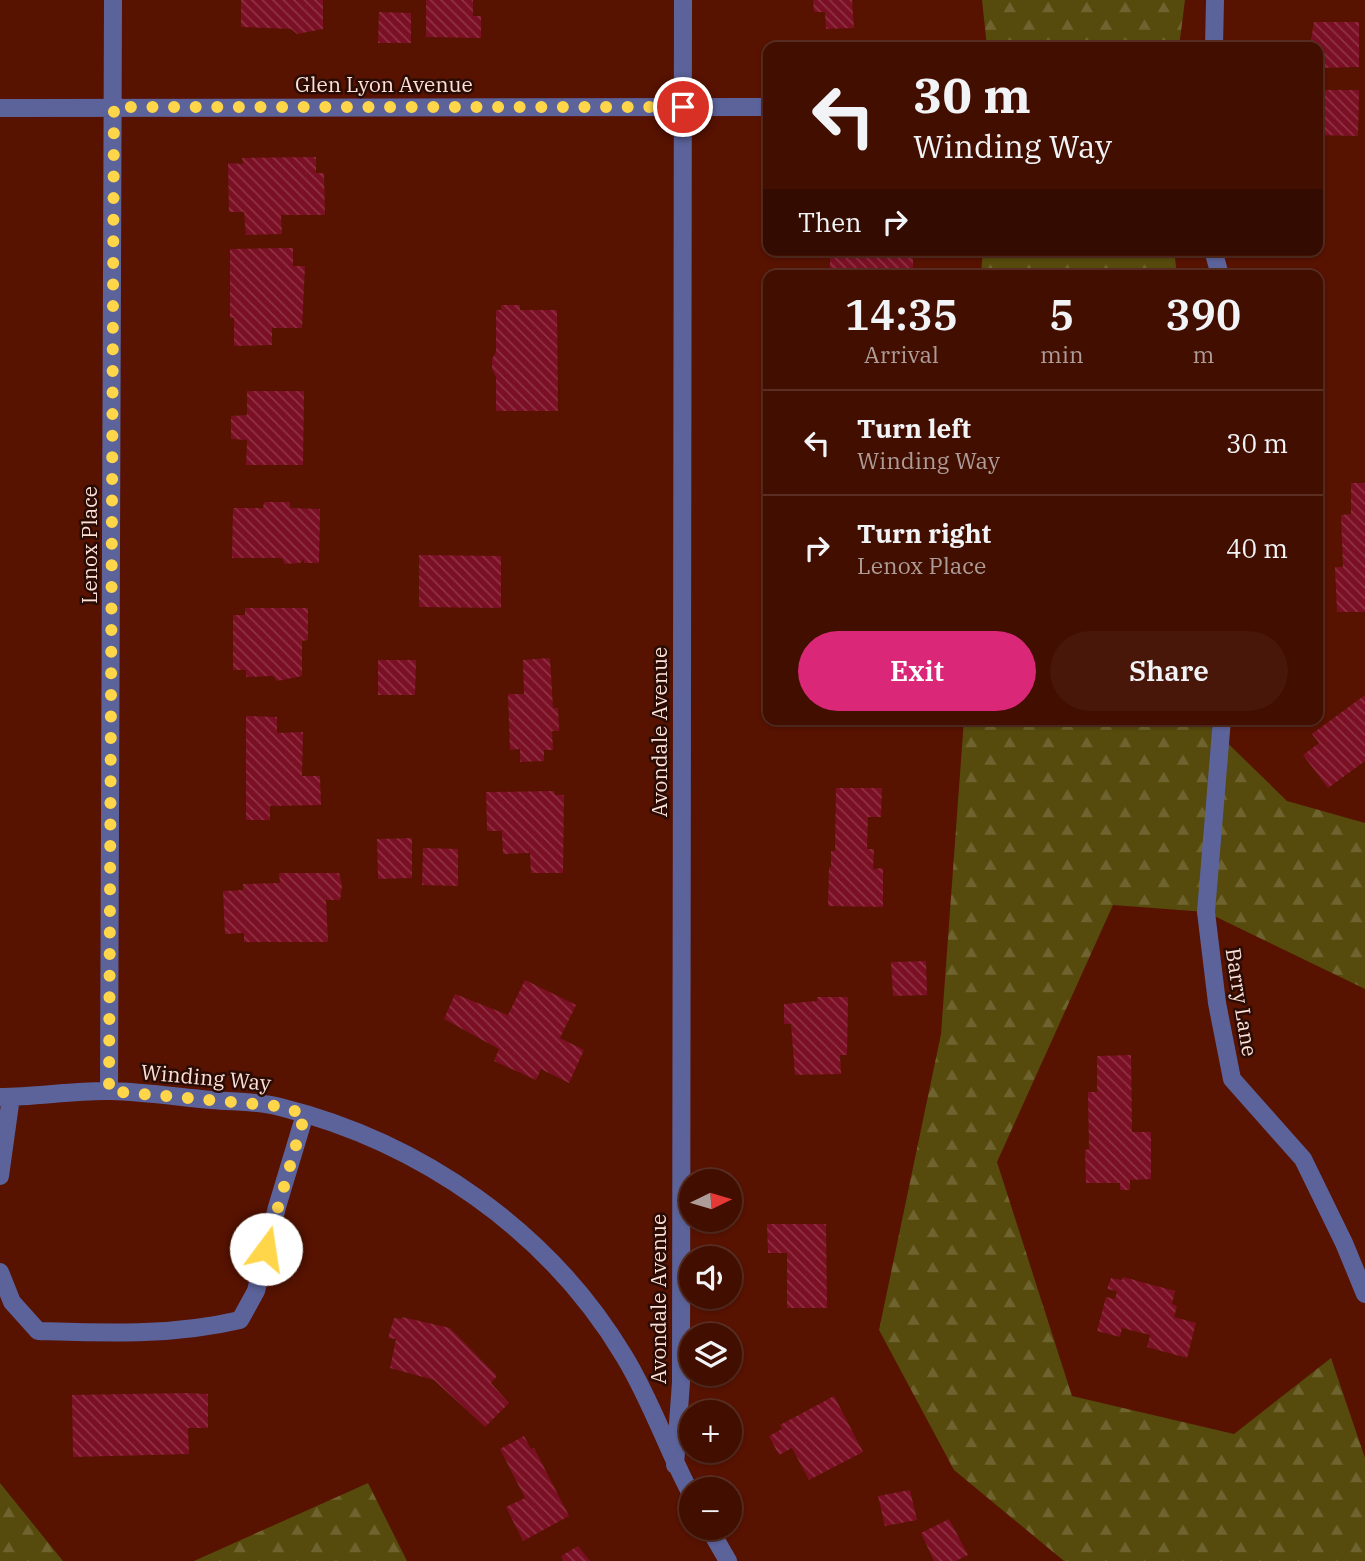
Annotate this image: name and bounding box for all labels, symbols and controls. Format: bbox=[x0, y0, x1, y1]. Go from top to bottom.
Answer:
text: 30 m bbox=[913, 63, 1031, 126]
street label: Glen Lyon Avenue bbox=[295, 70, 473, 98]
icon: left bbox=[798, 70, 889, 161]
pin bbox=[653, 77, 713, 137]
icon: arrive bbox=[664, 88, 702, 126]
text: Winding Way bbox=[913, 125, 1112, 167]
icon: right bbox=[876, 203, 914, 241]
text: Then bbox=[798, 205, 862, 239]
text: 14:35 bbox=[845, 287, 958, 342]
text: 5 bbox=[1049, 287, 1074, 342]
text: 390 bbox=[1166, 287, 1241, 342]
text: Arrival bbox=[864, 339, 939, 369]
text: min bbox=[1040, 339, 1084, 369]
text: m bbox=[1192, 339, 1214, 369]
text: Turn left bbox=[857, 411, 971, 445]
icon: left bbox=[798, 424, 836, 462]
text: 30 m bbox=[1226, 426, 1288, 460]
text: Winding Way bbox=[857, 445, 1000, 475]
street label: Lenox Place bbox=[75, 486, 103, 604]
text: Turn right bbox=[857, 516, 991, 550]
icon: right bbox=[798, 529, 836, 567]
text: 40 m bbox=[1226, 531, 1288, 565]
text: Lenox Place bbox=[857, 550, 986, 580]
button: Exit bbox=[798, 631, 1036, 711]
button: Share bbox=[1050, 631, 1288, 711]
street label: Avondale Avenue bbox=[645, 647, 673, 817]
street label: Barry Lane bbox=[1220, 946, 1264, 1058]
street label: Winding Way bbox=[140, 1057, 273, 1097]
north arrow bbox=[679, 1169, 742, 1232]
map controls bbox=[679, 1169, 742, 1540]
position arrow bbox=[229, 1212, 303, 1286]
street label: Avondale Avenue bbox=[644, 1214, 672, 1384]
button: sound bbox=[679, 1246, 742, 1309]
button: layers bbox=[679, 1323, 742, 1386]
button: + bbox=[679, 1400, 742, 1463]
button: − bbox=[679, 1477, 742, 1540]

